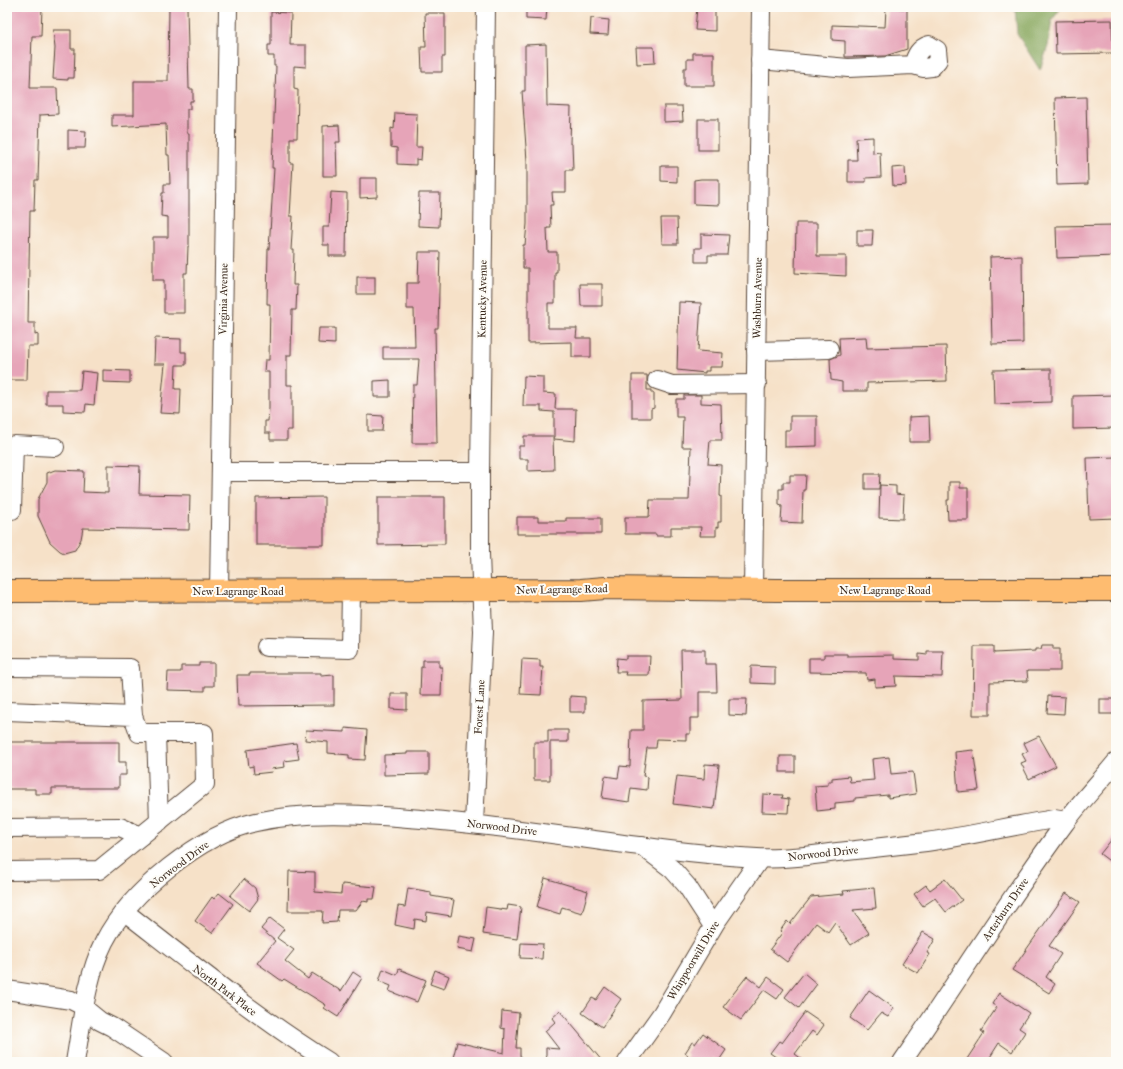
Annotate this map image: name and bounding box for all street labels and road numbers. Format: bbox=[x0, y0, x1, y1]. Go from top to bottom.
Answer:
street label: Washburn Avenue bbox=[750, 257, 765, 339]
street label: Kentucky Avenue bbox=[475, 259, 490, 338]
street label: Virginia Avenue bbox=[216, 263, 231, 336]
street label: New Lagrange Road bbox=[516, 582, 608, 597]
street label: New Lagrange Road bbox=[839, 584, 931, 597]
street label: New Lagrange Road bbox=[192, 585, 284, 598]
street label: Forest Lane bbox=[472, 679, 487, 735]
street label: Norwood Drive bbox=[466, 817, 538, 838]
street label: Norwood Drive bbox=[147, 838, 212, 891]
street label: Norwood Drive bbox=[787, 843, 859, 864]
street label: Arterburn Drive bbox=[979, 875, 1031, 944]
street label: Whippoorwill Drive bbox=[665, 918, 722, 1002]
street label: North Park Place bbox=[190, 962, 260, 1019]

